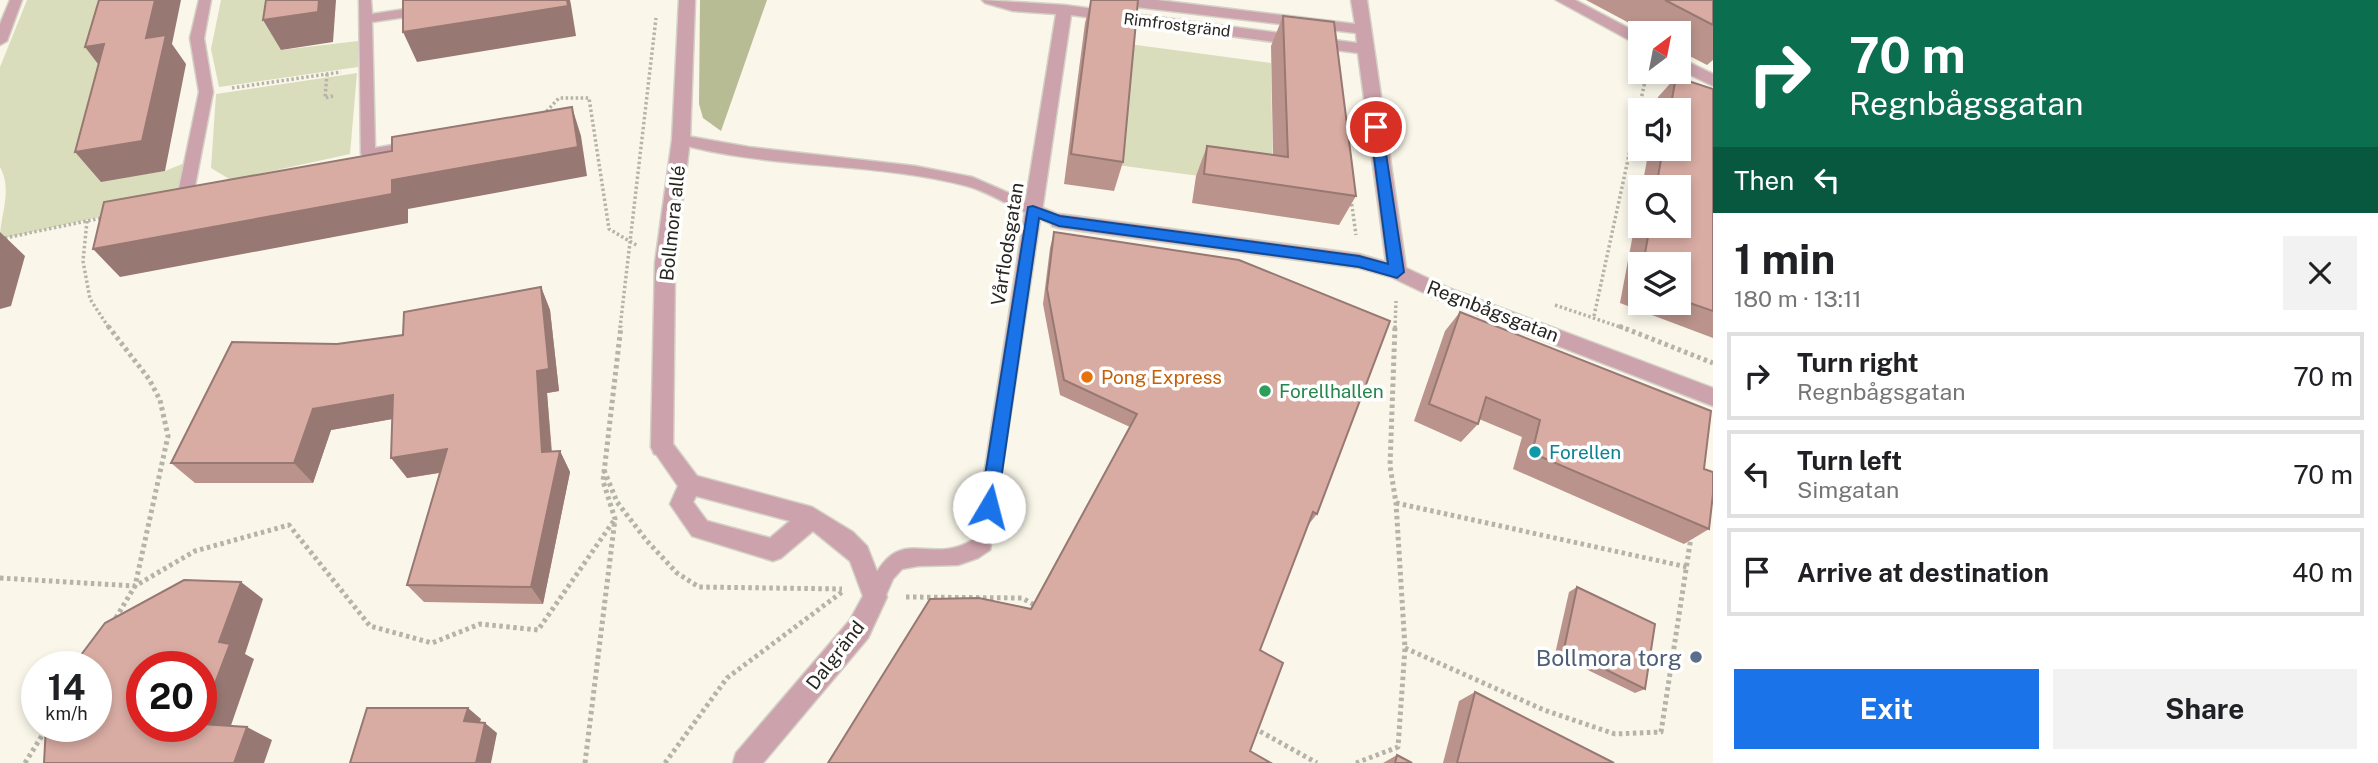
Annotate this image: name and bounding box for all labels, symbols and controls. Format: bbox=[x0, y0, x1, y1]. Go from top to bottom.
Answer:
street label: Rimfrostgränd bbox=[1122, 9, 1232, 41]
north arrow bbox=[1628, 21, 1690, 84]
map controls bbox=[1628, 21, 1691, 315]
text: 70 m bbox=[1849, 26, 1966, 84]
icon: right bbox=[1734, 28, 1825, 119]
text: Regnbågsgatan bbox=[1849, 85, 2084, 122]
pin bbox=[1346, 97, 1406, 157]
button: sound bbox=[1628, 98, 1691, 161]
icon: arrive bbox=[1357, 108, 1395, 146]
icon: left bbox=[1808, 161, 1846, 199]
street label: Bollmora allé bbox=[655, 164, 689, 282]
text: Then bbox=[1734, 165, 1794, 196]
button: search bbox=[1628, 175, 1691, 238]
street label: Vårflodsgatan bbox=[986, 181, 1028, 307]
text: 1 min bbox=[1734, 234, 1835, 283]
button: close bbox=[2283, 236, 2357, 310]
button: layers bbox=[1628, 252, 1691, 315]
street label: Regnbågsgatan bbox=[1424, 276, 1562, 346]
text: 180 m · 13:11 bbox=[1734, 285, 1862, 312]
text: Turn right bbox=[1797, 347, 1919, 378]
icon: right bbox=[1738, 357, 1776, 395]
text: 70 m bbox=[2293, 361, 2353, 392]
place label: Pong Express bbox=[1101, 366, 1222, 388]
marker: Pong Express bbox=[1079, 369, 1095, 385]
text: Regnbågsgatan bbox=[1797, 378, 1966, 405]
place label: Forellhallen bbox=[1279, 380, 1384, 402]
marker: Forellhallen bbox=[1257, 383, 1273, 399]
place label: Forellen bbox=[1549, 441, 1621, 463]
marker: Forellen bbox=[1527, 444, 1543, 460]
text: Turn left bbox=[1797, 445, 1902, 476]
icon: left bbox=[1738, 455, 1776, 493]
text: 70 m bbox=[2293, 459, 2353, 490]
position arrow bbox=[952, 470, 1026, 544]
text: Simgatan bbox=[1797, 476, 1899, 503]
icon: arrive bbox=[1738, 553, 1776, 591]
text: Arrive at destination bbox=[1797, 557, 2049, 588]
text: 40 m bbox=[2292, 557, 2353, 588]
street label: Dalgränd bbox=[801, 616, 869, 694]
place label: Bollmora torg bbox=[1536, 644, 1682, 671]
marker: Bollmora torg bbox=[1688, 649, 1704, 665]
speed limit sign: 20 bbox=[126, 651, 217, 742]
text: 14 bbox=[48, 667, 85, 708]
button: Exit bbox=[1734, 669, 2039, 749]
button: Share bbox=[2053, 669, 2357, 749]
text: km/h bbox=[45, 703, 88, 724]

